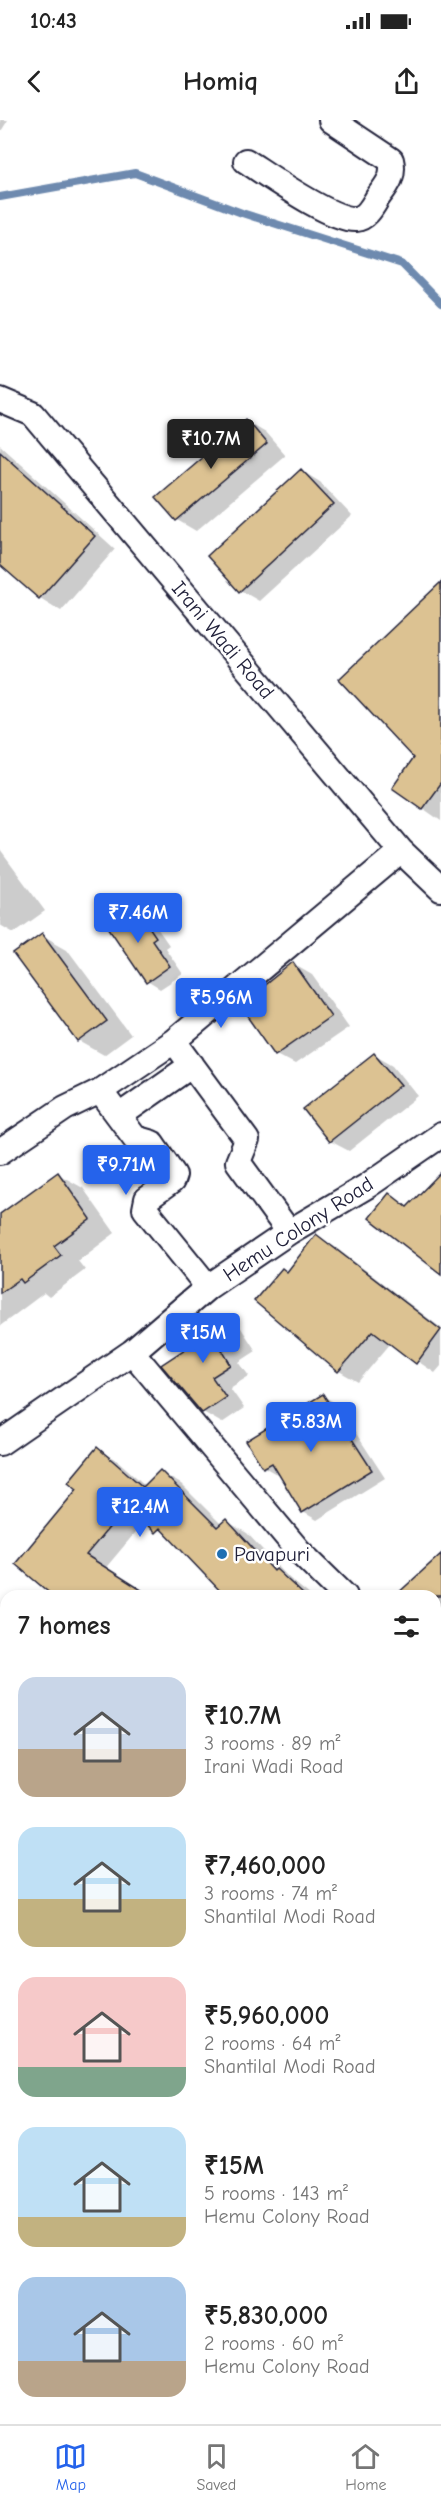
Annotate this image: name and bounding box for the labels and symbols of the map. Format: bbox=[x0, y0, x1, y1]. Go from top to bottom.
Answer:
pin: ₹10.7M bbox=[162, 419, 260, 470]
street label: Irani Wadi Road bbox=[167, 576, 279, 704]
pin: ₹7.46M bbox=[89, 893, 187, 944]
pin: ₹5.96M bbox=[172, 978, 270, 1029]
pin: ₹9.71M bbox=[77, 1145, 175, 1196]
street label: Hemu Colony Road bbox=[219, 1172, 377, 1286]
pin: ₹15M bbox=[167, 1313, 239, 1364]
pin: ₹5.83M bbox=[262, 1402, 360, 1453]
pin: ₹12.4M bbox=[91, 1487, 189, 1538]
place label: Pavapuri bbox=[234, 1542, 310, 1566]
marker: Pavapuri bbox=[215, 1547, 229, 1561]

